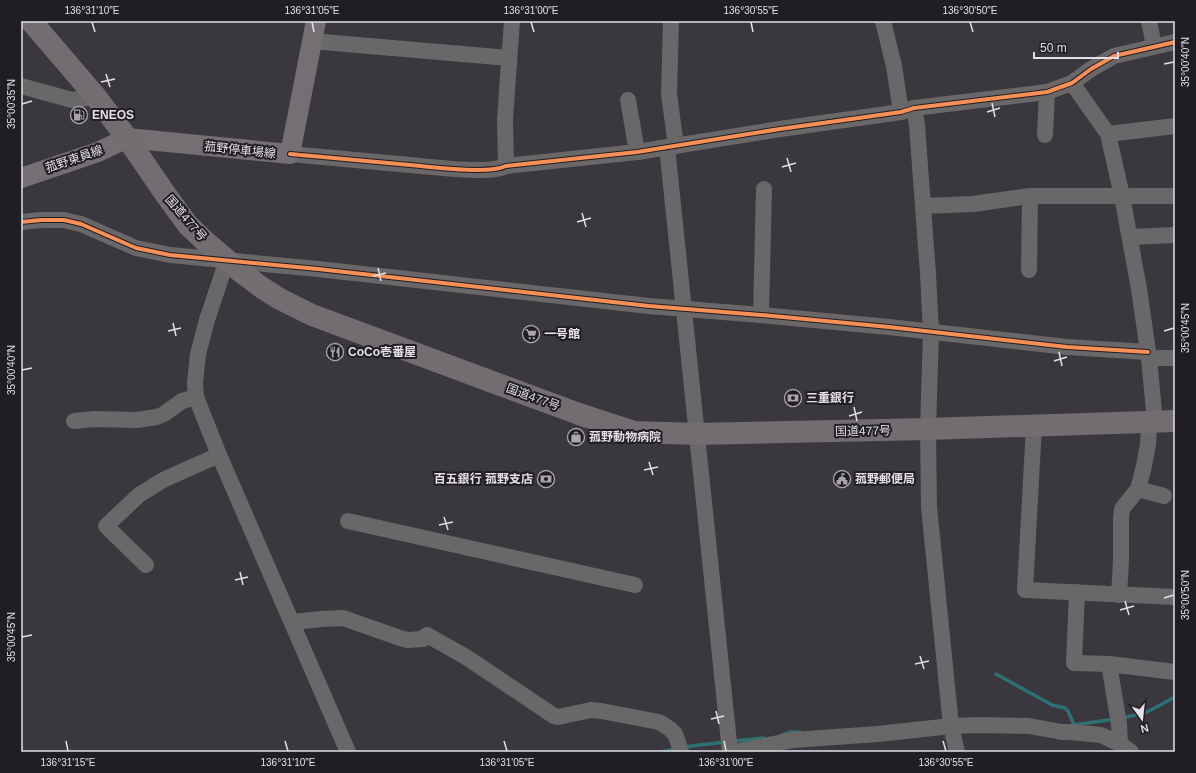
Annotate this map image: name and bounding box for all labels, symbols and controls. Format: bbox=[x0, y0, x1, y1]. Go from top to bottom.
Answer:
text: 136°31'10"E bbox=[64, 5, 120, 16]
text: 136°31'05"E bbox=[284, 5, 340, 16]
text: 136°31'00"E bbox=[503, 5, 559, 16]
text: 136°30'55"E bbox=[723, 5, 779, 16]
text: 136°30'50"E bbox=[942, 5, 998, 16]
scale bar bbox=[1034, 34, 1118, 60]
text: 35°00'40"N bbox=[1180, 37, 1191, 87]
text: 50 m bbox=[1040, 41, 1067, 55]
text: 35°00'35"N bbox=[6, 79, 17, 129]
fuel station icon: ENEOS bbox=[69, 105, 89, 125]
place label: ENEOS bbox=[92, 108, 134, 122]
street label: 菰野停車場線 bbox=[203, 139, 277, 161]
street label: 菰野東員線 bbox=[43, 143, 105, 175]
street label: 国道477号 bbox=[162, 192, 210, 244]
text: 35°00'45"N bbox=[1180, 303, 1191, 353]
supermarket icon: 一号館 bbox=[521, 324, 541, 344]
place label: 一号館 bbox=[544, 327, 580, 341]
restaurant icon: CoCo壱番屋 bbox=[325, 342, 345, 362]
text: 35°00'40"N bbox=[6, 345, 17, 395]
place label: CoCo壱番屋 bbox=[348, 345, 416, 359]
street label: 国道477号 bbox=[504, 381, 562, 413]
bank icon: 三重銀行 bbox=[783, 388, 803, 408]
place label: 三重銀行 bbox=[806, 391, 854, 405]
street label: 国道477号 bbox=[835, 424, 891, 438]
shop icon: 菰野動物病院 bbox=[566, 427, 586, 447]
place label: 菰野動物病院 bbox=[589, 430, 661, 444]
bank icon: 百五銀行 菰野支店 bbox=[536, 469, 556, 489]
public building icon: 菰野郵便局 bbox=[832, 469, 852, 489]
place label: 百五銀行 菰野支店 bbox=[434, 472, 533, 486]
place label: 菰野郵便局 bbox=[855, 472, 915, 486]
text: 35°00'50"N bbox=[1180, 570, 1191, 620]
text: 35°00'45"N bbox=[6, 612, 17, 662]
north arrow bbox=[1122, 699, 1162, 739]
text: N bbox=[1139, 722, 1150, 735]
text: 136°31'15"E bbox=[40, 757, 96, 768]
text: 136°31'10"E bbox=[260, 757, 316, 768]
text: 136°31'05"E bbox=[479, 757, 535, 768]
text: 136°31'00"E bbox=[698, 757, 754, 768]
text: 136°30'55"E bbox=[918, 757, 974, 768]

